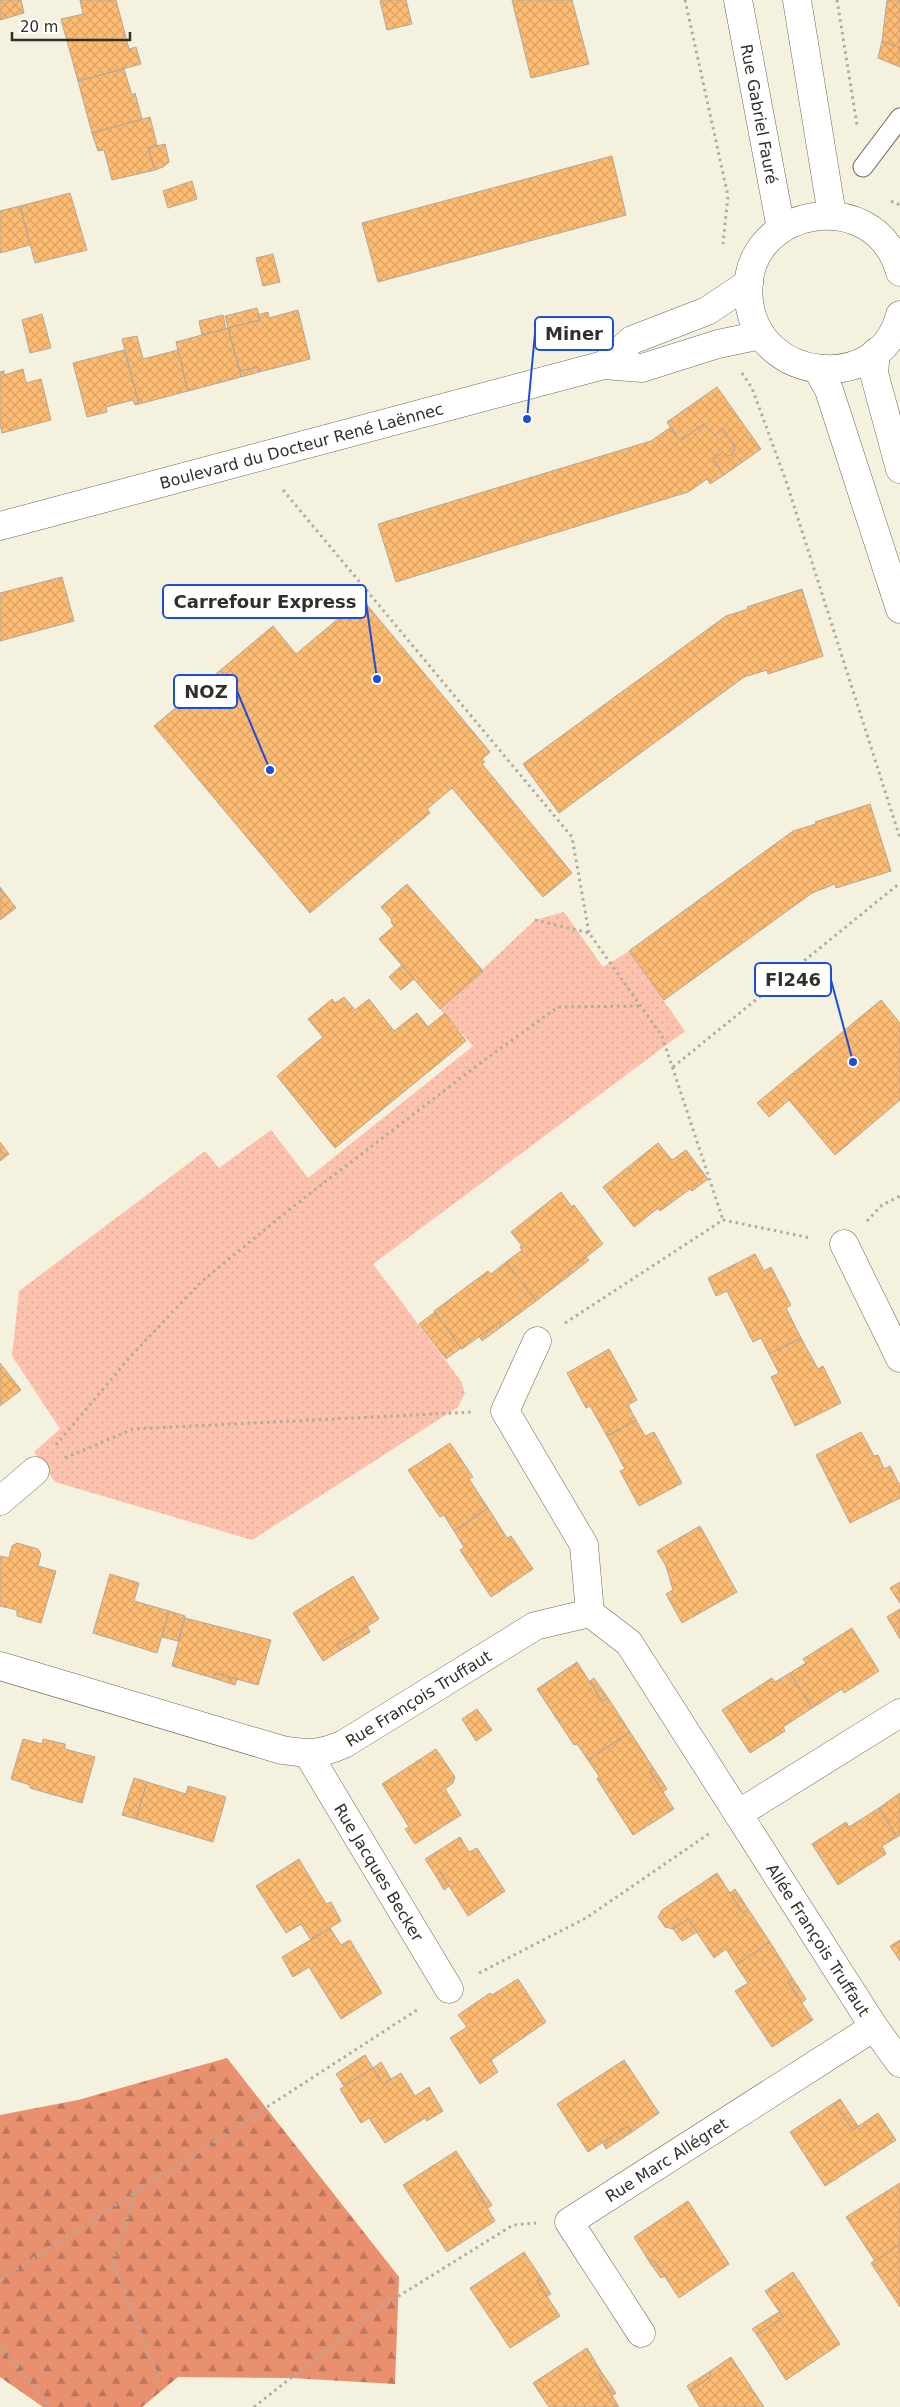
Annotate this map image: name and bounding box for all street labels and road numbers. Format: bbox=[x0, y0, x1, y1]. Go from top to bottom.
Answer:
street label: Rue Gabriel Fauré bbox=[736, 43, 781, 186]
street label: Boulevard du Docteur René Laënnec bbox=[158, 399, 446, 493]
street label: Rue François Truffaut bbox=[342, 1646, 495, 1751]
street label: Rue Jacques Becker bbox=[330, 1800, 427, 1945]
street label: Allée François Truffaut bbox=[762, 1860, 874, 2020]
street label: Rue Marc Allégret bbox=[602, 2114, 731, 2206]

